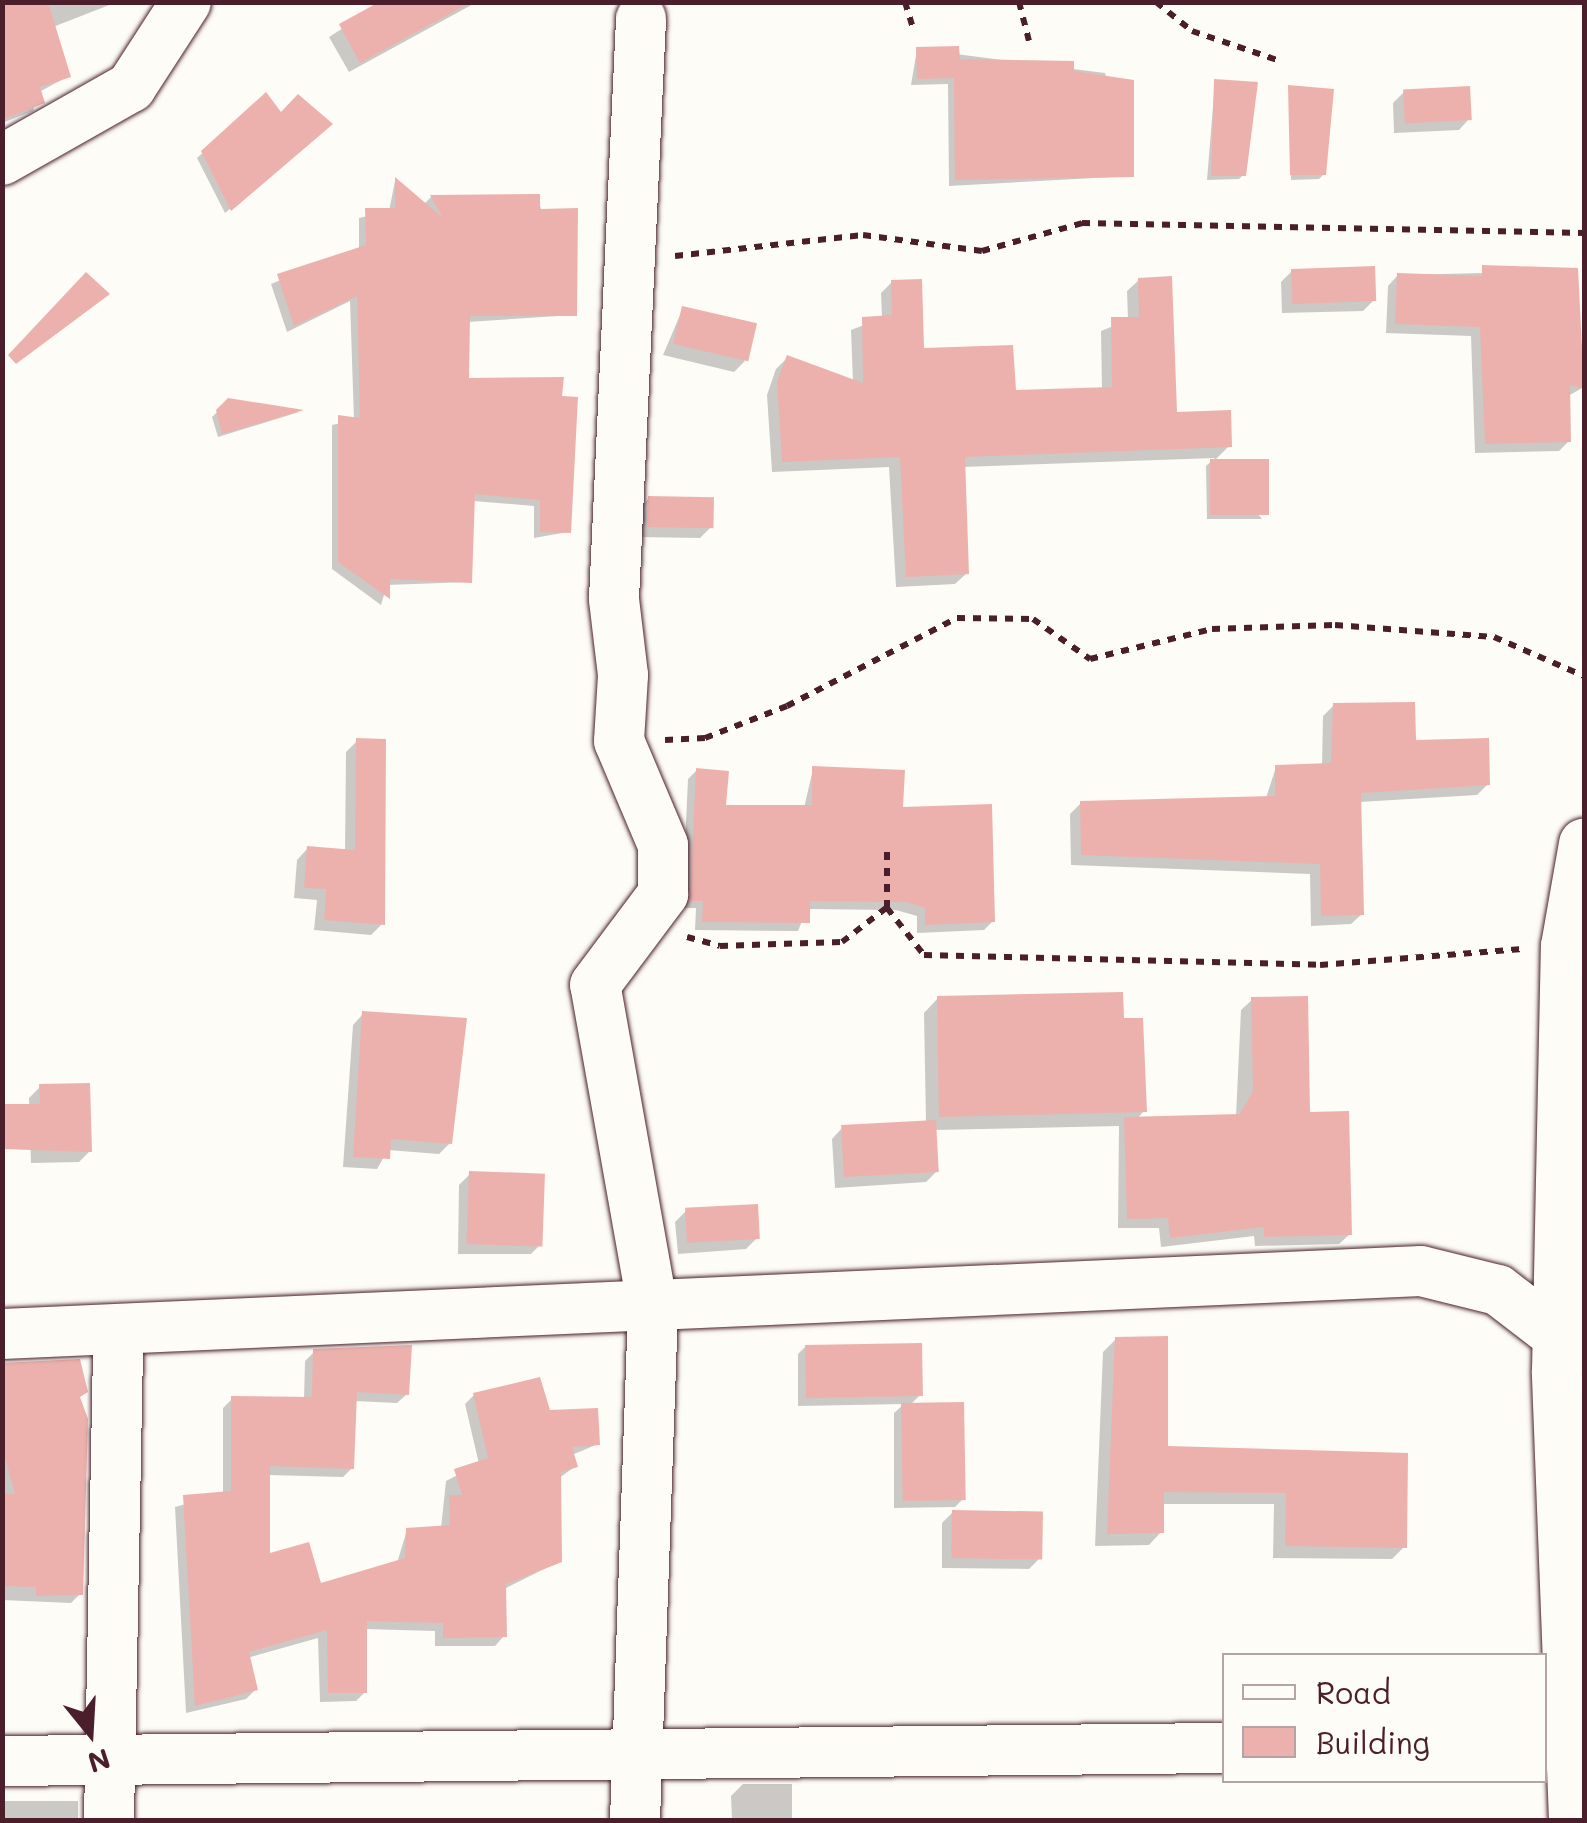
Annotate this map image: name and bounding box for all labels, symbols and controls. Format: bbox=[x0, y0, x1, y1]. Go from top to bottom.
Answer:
legend bbox=[1222, 1653, 1547, 1783]
text: Road bbox=[1316, 1672, 1391, 1712]
north arrow bbox=[40, 1683, 140, 1783]
text: Building bbox=[1316, 1722, 1430, 1762]
text: N bbox=[84, 1741, 115, 1782]

